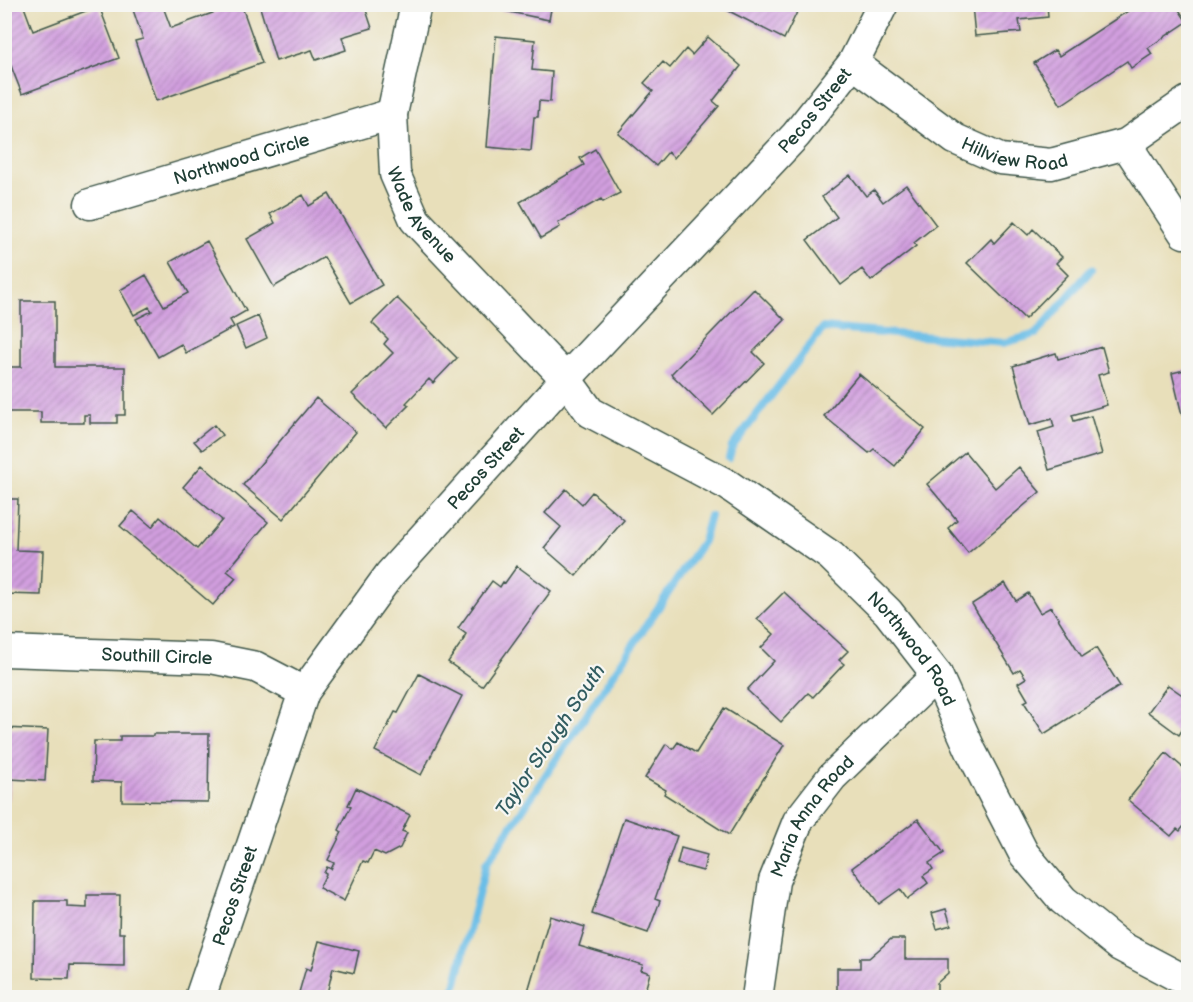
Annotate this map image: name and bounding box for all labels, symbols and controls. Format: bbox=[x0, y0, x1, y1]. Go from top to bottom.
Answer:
street label: Pecos Street bbox=[774, 64, 856, 158]
street label: Northwood Circle bbox=[171, 129, 312, 190]
street label: Hillview Road bbox=[958, 133, 1070, 176]
street label: Wade Avenue bbox=[382, 164, 460, 268]
street label: Pecos Street bbox=[443, 422, 529, 514]
street label: Northwood Road bbox=[863, 588, 959, 709]
street label: Southill Circle bbox=[101, 644, 213, 669]
water label: Taylor Slough South bbox=[491, 660, 611, 821]
street label: Maria Anna Road bbox=[767, 752, 859, 880]
street label: Pecos Street bbox=[209, 843, 262, 949]

